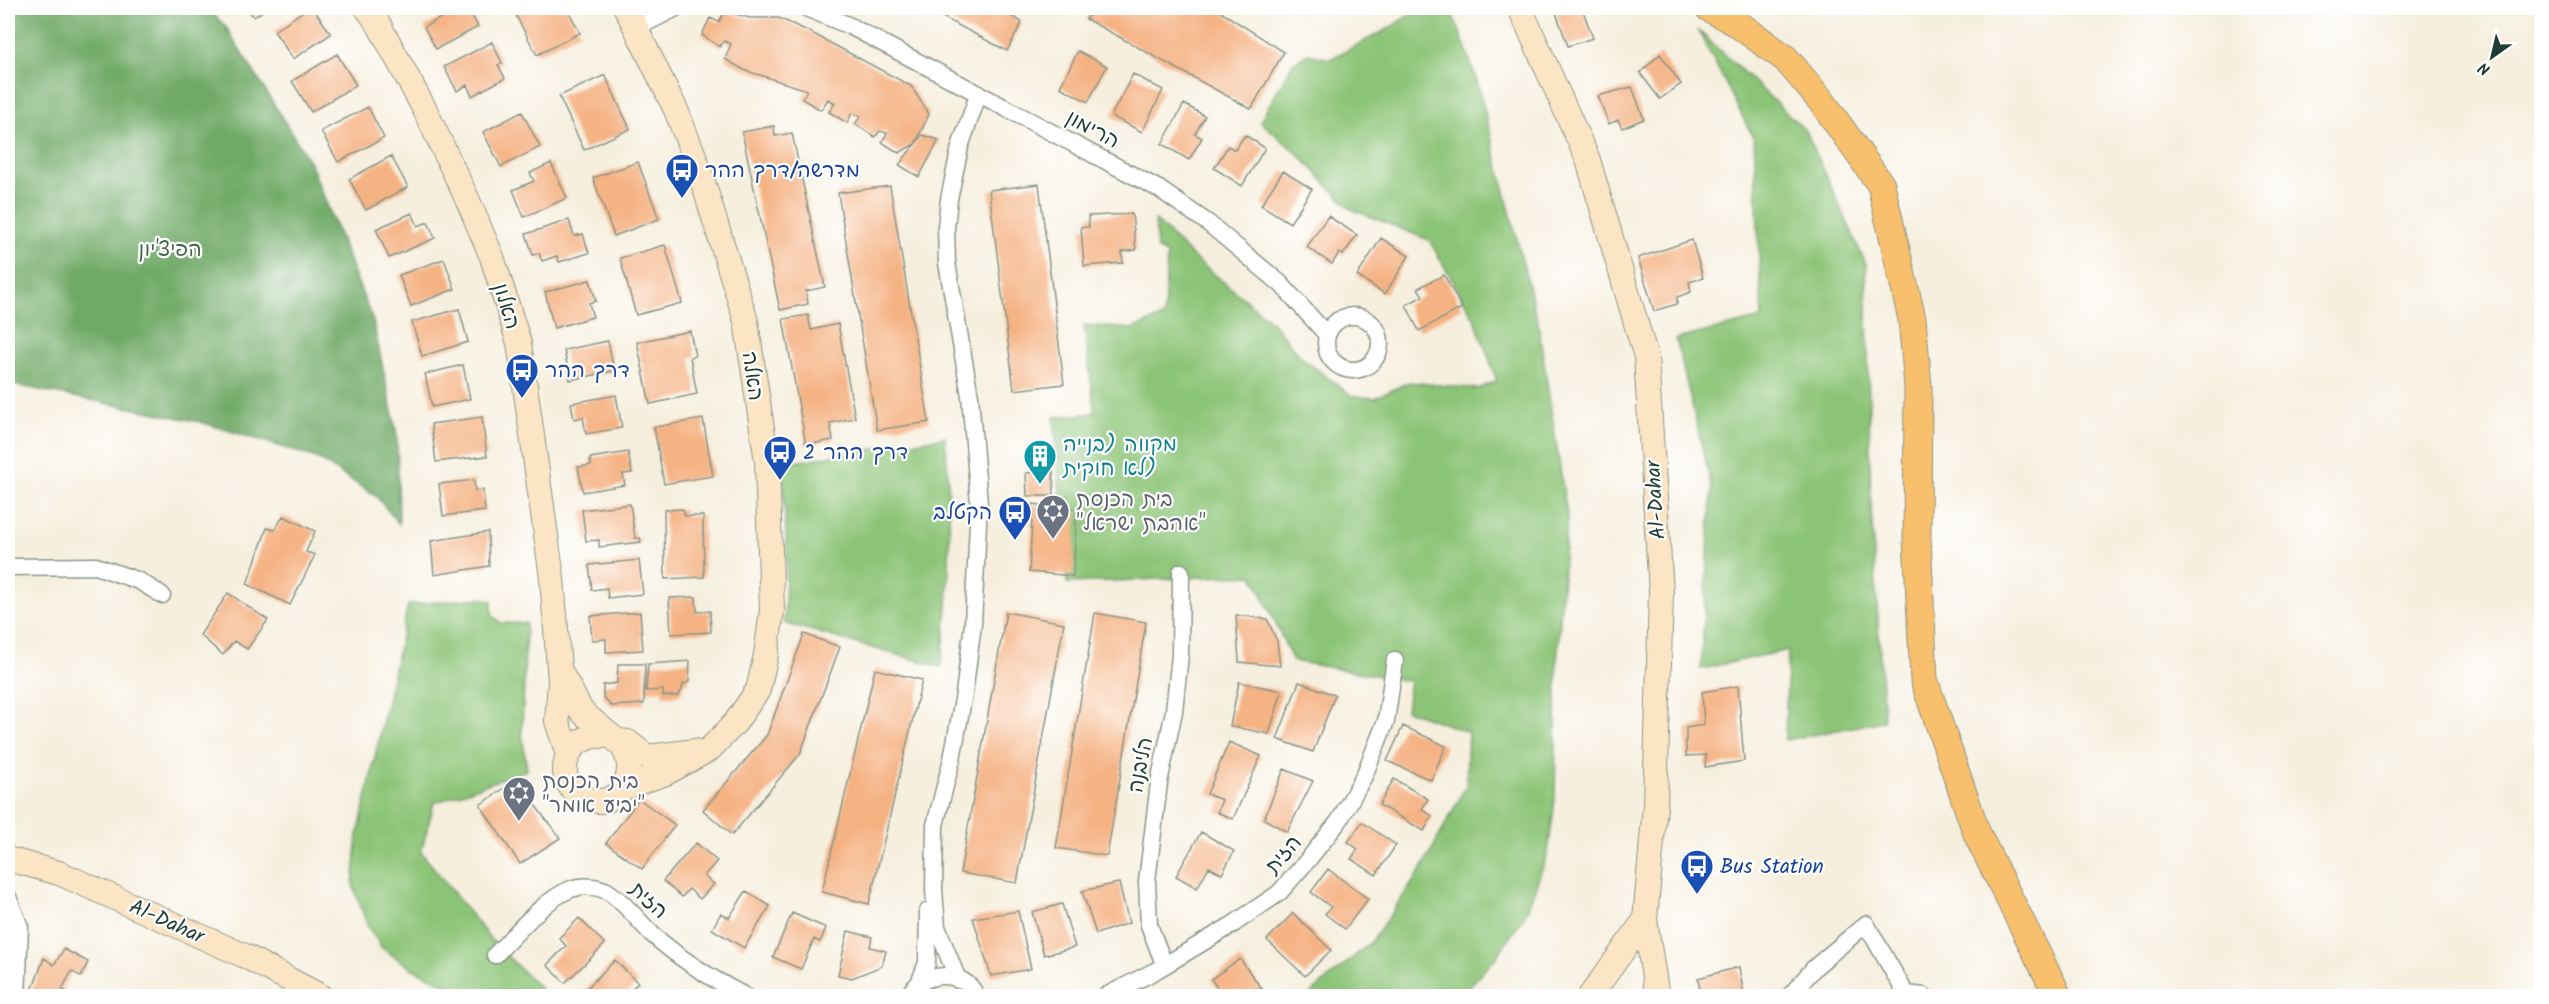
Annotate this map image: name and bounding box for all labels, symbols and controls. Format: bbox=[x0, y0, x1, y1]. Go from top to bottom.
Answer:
north arrow bbox=[2462, 27, 2522, 87]
text: N bbox=[2473, 55, 2496, 81]
street label: הרימון bbox=[1059, 102, 1125, 158]
bus stop icon: מדרשה/דרך ההר bbox=[664, 152, 700, 199]
place label: מדרשה/דרך ההר bbox=[705, 155, 860, 188]
park label: הפיצ'יון bbox=[138, 234, 202, 267]
street label: האלון bbox=[483, 279, 528, 334]
street label: האלה bbox=[732, 350, 771, 403]
bus stop icon: דרך ההר bbox=[504, 352, 540, 399]
place label: דרך ההר bbox=[545, 355, 630, 388]
place label: מקווה (בנייה לא חוקית) bbox=[1062, 429, 1177, 486]
bus stop icon: דרך ההר 2 bbox=[762, 434, 798, 481]
place label: דרך ההר 2 bbox=[803, 437, 908, 470]
building icon: מקווה (בנייה לא חוקית) bbox=[1022, 438, 1058, 485]
street label: Al-Dahar bbox=[1637, 458, 1676, 540]
place label: בית הכנסת "אהבת ישראל" bbox=[1076, 484, 1206, 541]
synagogue icon: בית הכנסת "אהבת ישראל" bbox=[1035, 493, 1071, 540]
bus stop icon: הקטלב bbox=[997, 494, 1033, 541]
place label: הקטלב bbox=[933, 497, 992, 530]
street label: הליבנה bbox=[1120, 734, 1163, 796]
place label: בית הכנסת "יביע אומר" bbox=[542, 766, 644, 823]
synagogue icon: בית הכנסת "יביע אומר" bbox=[501, 775, 537, 822]
street label: הזית bbox=[1257, 828, 1311, 883]
bus stop icon: Bus Station bbox=[1679, 848, 1715, 895]
place label: Bus Station bbox=[1720, 851, 1824, 884]
street label: הזית bbox=[620, 874, 675, 928]
street label: Al-Dahar bbox=[124, 891, 210, 954]

